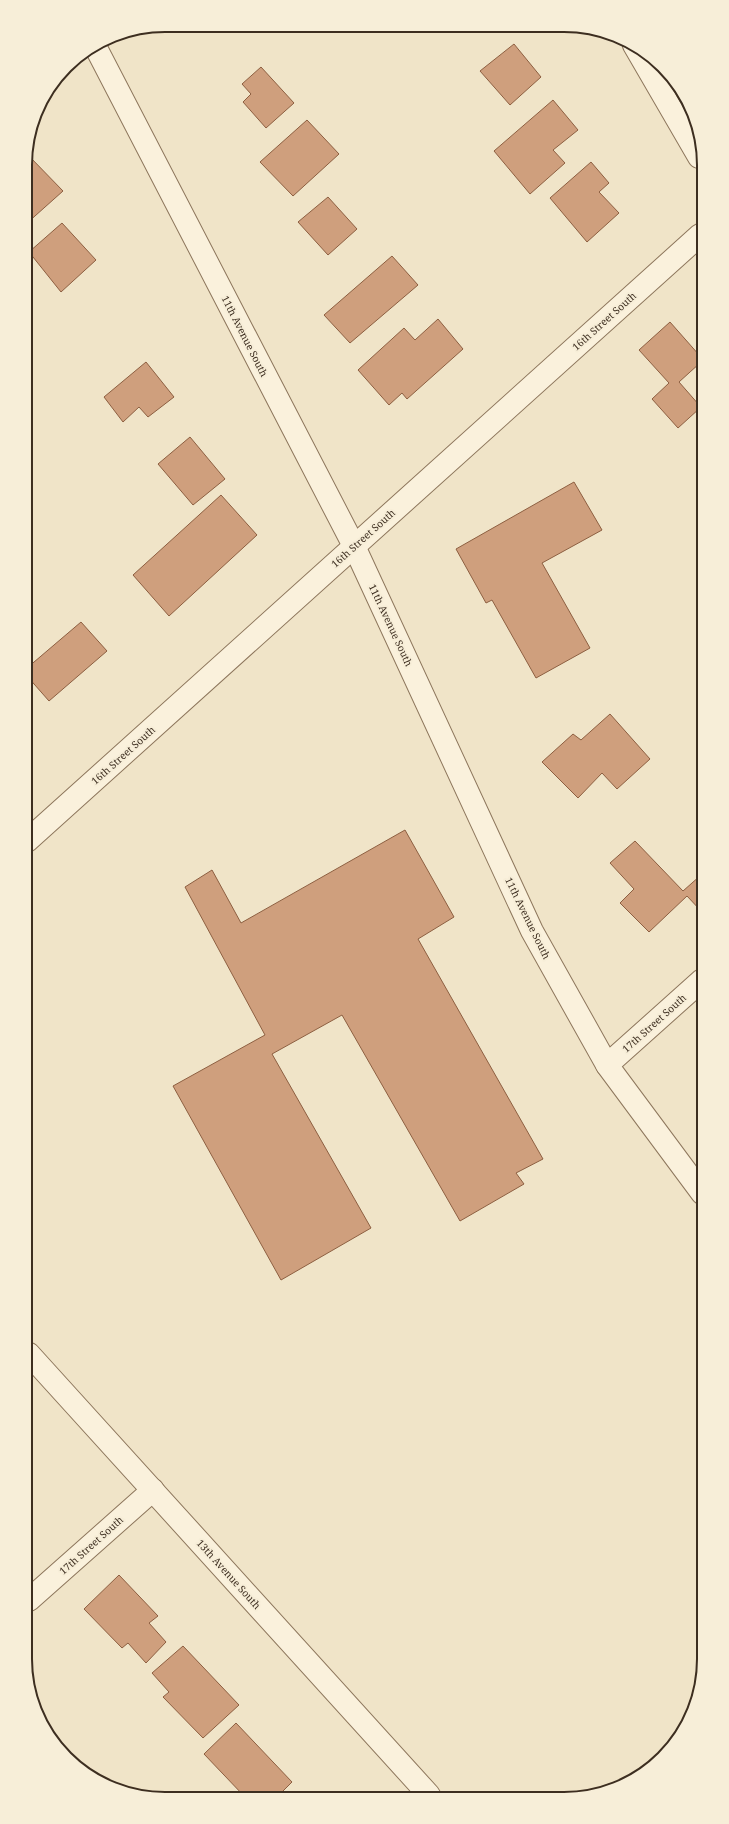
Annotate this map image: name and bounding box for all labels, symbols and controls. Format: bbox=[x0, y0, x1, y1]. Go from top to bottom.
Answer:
street label: 16th Street South bbox=[569, 288, 639, 353]
street label: 11th Avenue South bbox=[218, 293, 272, 380]
street label: 16th Street South bbox=[328, 505, 398, 570]
street label: 11th Avenue South bbox=[366, 582, 417, 669]
street label: 16th Street South bbox=[88, 722, 158, 787]
street label: 11th Avenue South bbox=[502, 875, 554, 962]
street label: 17th Street South bbox=[619, 990, 689, 1055]
street label: 17th Street South bbox=[56, 1512, 126, 1577]
street label: 13th Avenue South bbox=[194, 1536, 265, 1612]

